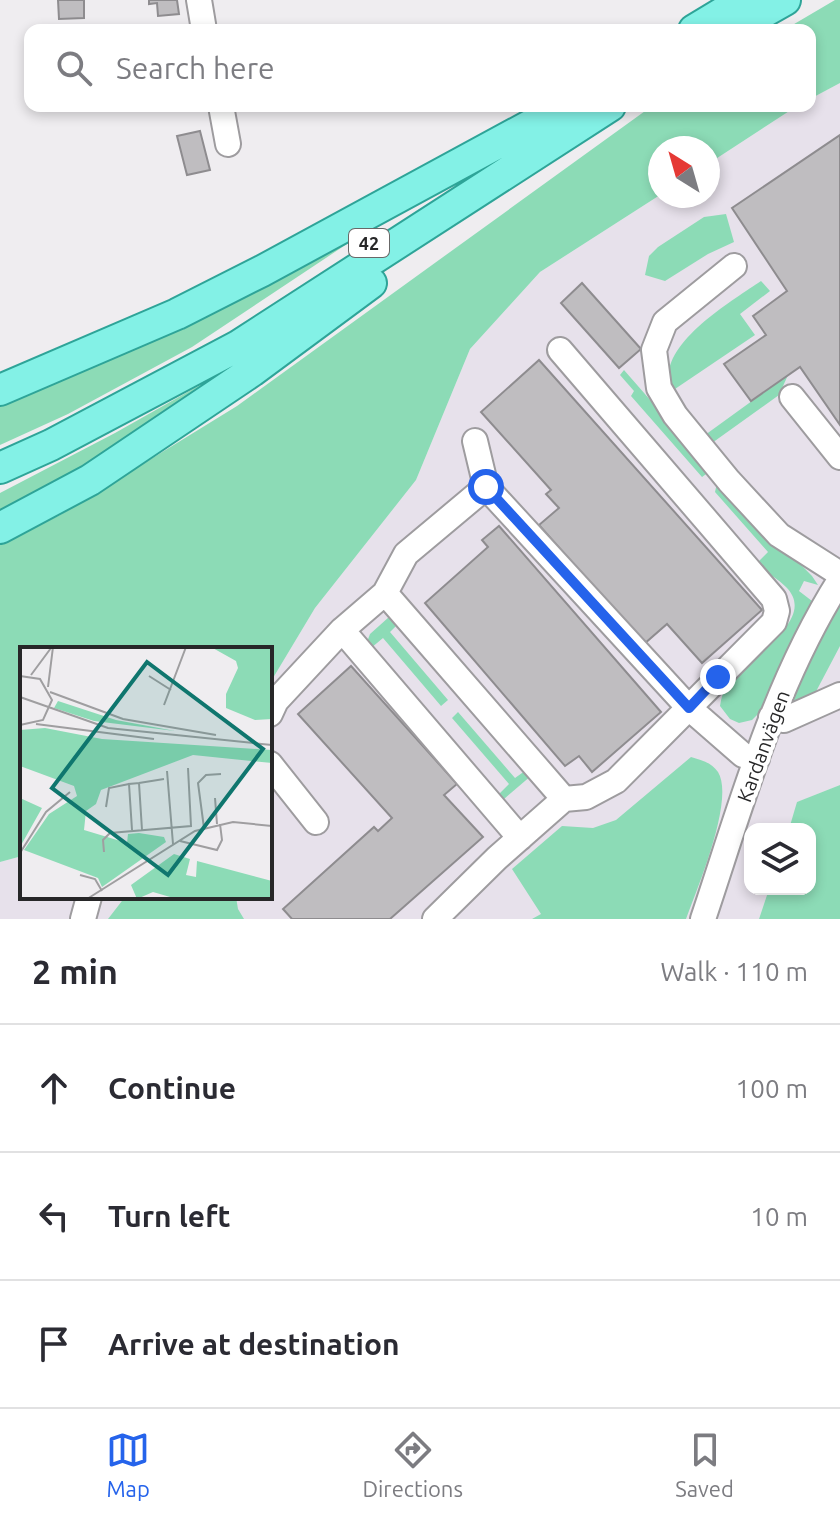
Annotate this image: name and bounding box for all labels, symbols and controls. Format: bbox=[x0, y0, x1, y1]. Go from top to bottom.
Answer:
search box bbox=[24, 24, 816, 112]
icon: search bbox=[52, 46, 96, 90]
text: Search here bbox=[116, 51, 275, 85]
north arrow bbox=[648, 136, 720, 208]
road number: 42 bbox=[349, 229, 389, 257]
route start bbox=[468, 469, 504, 505]
inset map bbox=[20, 647, 272, 899]
route end bbox=[700, 659, 736, 695]
street label: Kardanvägen bbox=[732, 687, 794, 805]
map controls bbox=[744, 823, 816, 895]
button: layers bbox=[744, 823, 816, 895]
text: 2 min bbox=[32, 952, 118, 990]
text: Walk · 110 m bbox=[660, 957, 808, 986]
icon: ahead bbox=[32, 1066, 76, 1110]
text: Continue bbox=[108, 1071, 236, 1105]
text: 100 m bbox=[736, 1074, 808, 1103]
icon: left bbox=[32, 1194, 76, 1238]
text: Turn left bbox=[108, 1199, 230, 1233]
text: 10 m bbox=[750, 1202, 808, 1231]
icon: arrive bbox=[32, 1322, 76, 1366]
text: Arrive at destination bbox=[108, 1327, 400, 1361]
tab: Map bbox=[106, 1428, 150, 1501]
tab: Directions bbox=[362, 1428, 463, 1501]
tab: Saved bbox=[675, 1428, 734, 1501]

